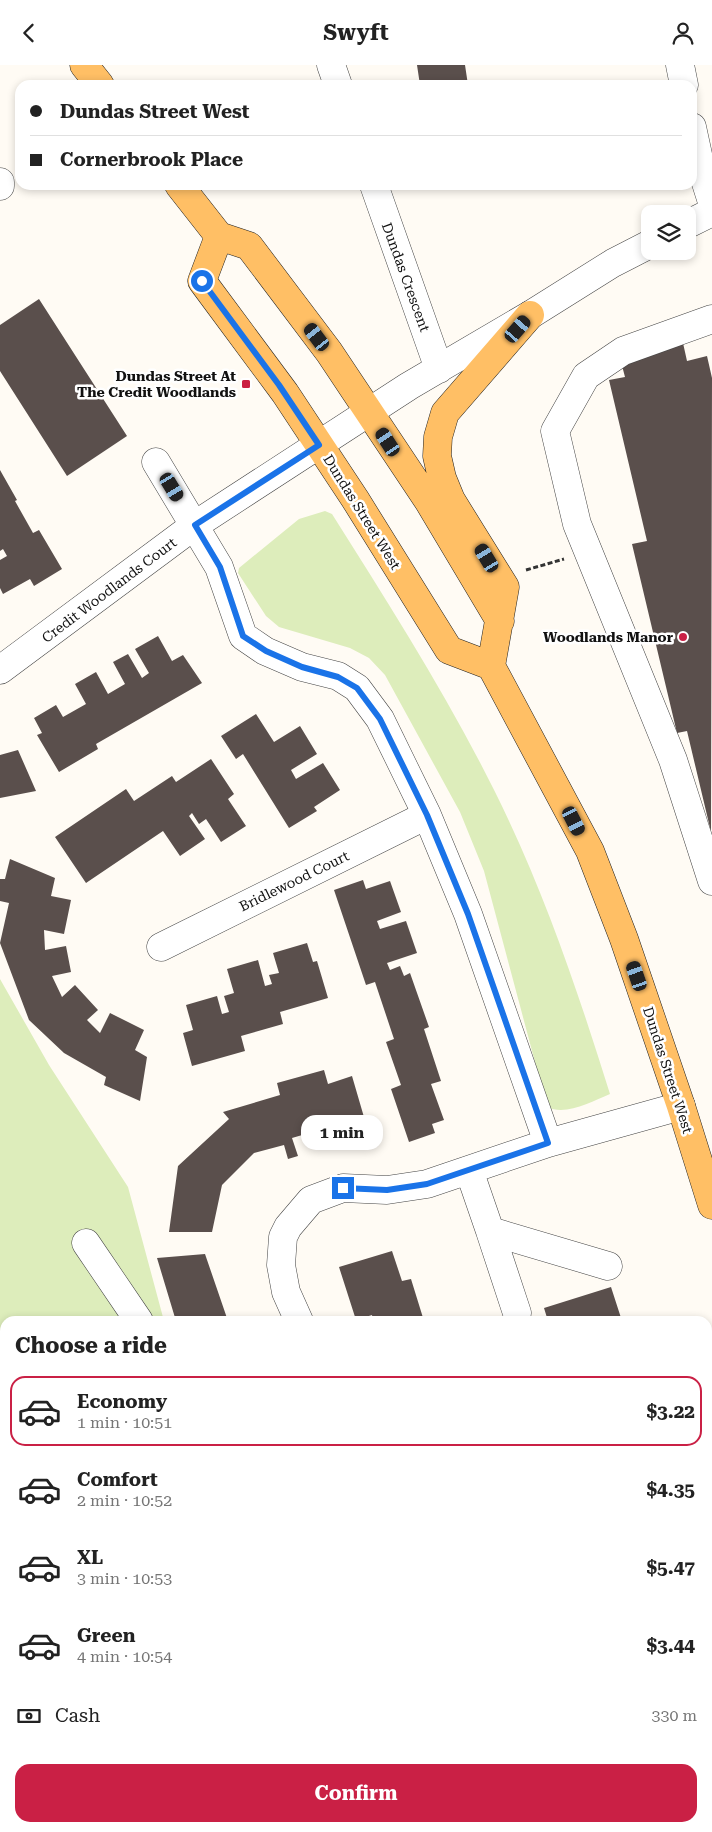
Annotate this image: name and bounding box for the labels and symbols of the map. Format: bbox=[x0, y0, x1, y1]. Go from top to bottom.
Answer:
street label: Dundas Crescent bbox=[379, 220, 433, 334]
route start bbox=[191, 270, 213, 292]
car bbox=[502, 313, 533, 345]
car bbox=[301, 321, 332, 353]
place label: Dundas Street At The Credit Woodlands bbox=[77, 368, 236, 400]
marker: Dundas Street At The Credit Woodlands bbox=[240, 378, 252, 390]
car bbox=[373, 425, 402, 459]
street label: Dundas Street West bbox=[320, 452, 404, 572]
car bbox=[157, 470, 186, 504]
street label: Credit Woodlands Court bbox=[39, 534, 179, 646]
car bbox=[472, 541, 501, 575]
place label: Woodlands Manor bbox=[543, 629, 674, 645]
marker: Woodlands Manor bbox=[677, 631, 689, 643]
car bbox=[560, 804, 587, 838]
street label: Bridlewood Court bbox=[237, 847, 351, 915]
car bbox=[625, 959, 648, 993]
street label: Dundas Street West bbox=[640, 1005, 696, 1135]
callout: 1 min bbox=[302, 1115, 384, 1151]
route end bbox=[332, 1177, 354, 1199]

